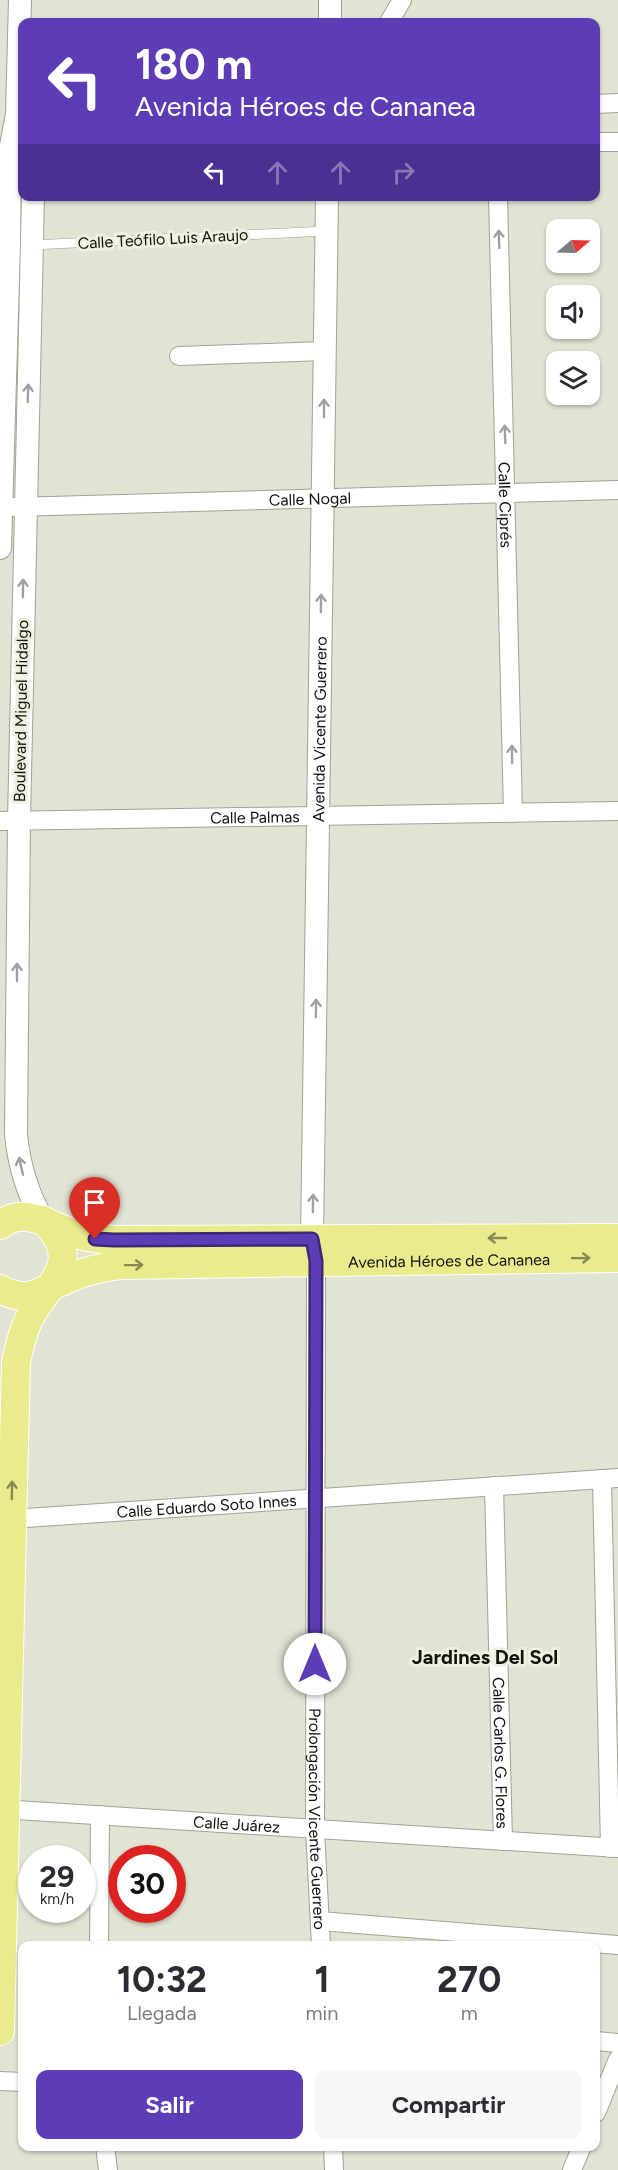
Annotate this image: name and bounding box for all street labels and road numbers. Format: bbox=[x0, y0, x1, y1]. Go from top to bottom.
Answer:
street label: Calle Teófilo Luis Araujo bbox=[77, 225, 249, 253]
street label: Calle Ciprés bbox=[495, 462, 516, 548]
street label: Calle Nogal bbox=[268, 488, 351, 509]
street label: Boulevard Miguel Hidalgo bbox=[10, 620, 32, 802]
street label: Avenida Vicente Guerrero bbox=[308, 636, 330, 822]
street label: Calle Palmas bbox=[210, 807, 300, 827]
street label: Avenida Héroes de Cananea bbox=[348, 1249, 550, 1271]
street label: Calle Eduardo Soto Innes bbox=[116, 1490, 297, 1521]
street label: Calle Carlos G. Flores bbox=[489, 1677, 512, 1829]
street label: Prolongación Vicente Guerrero bbox=[305, 1708, 330, 1930]
street label: Calle Juárez bbox=[193, 1812, 281, 1836]

